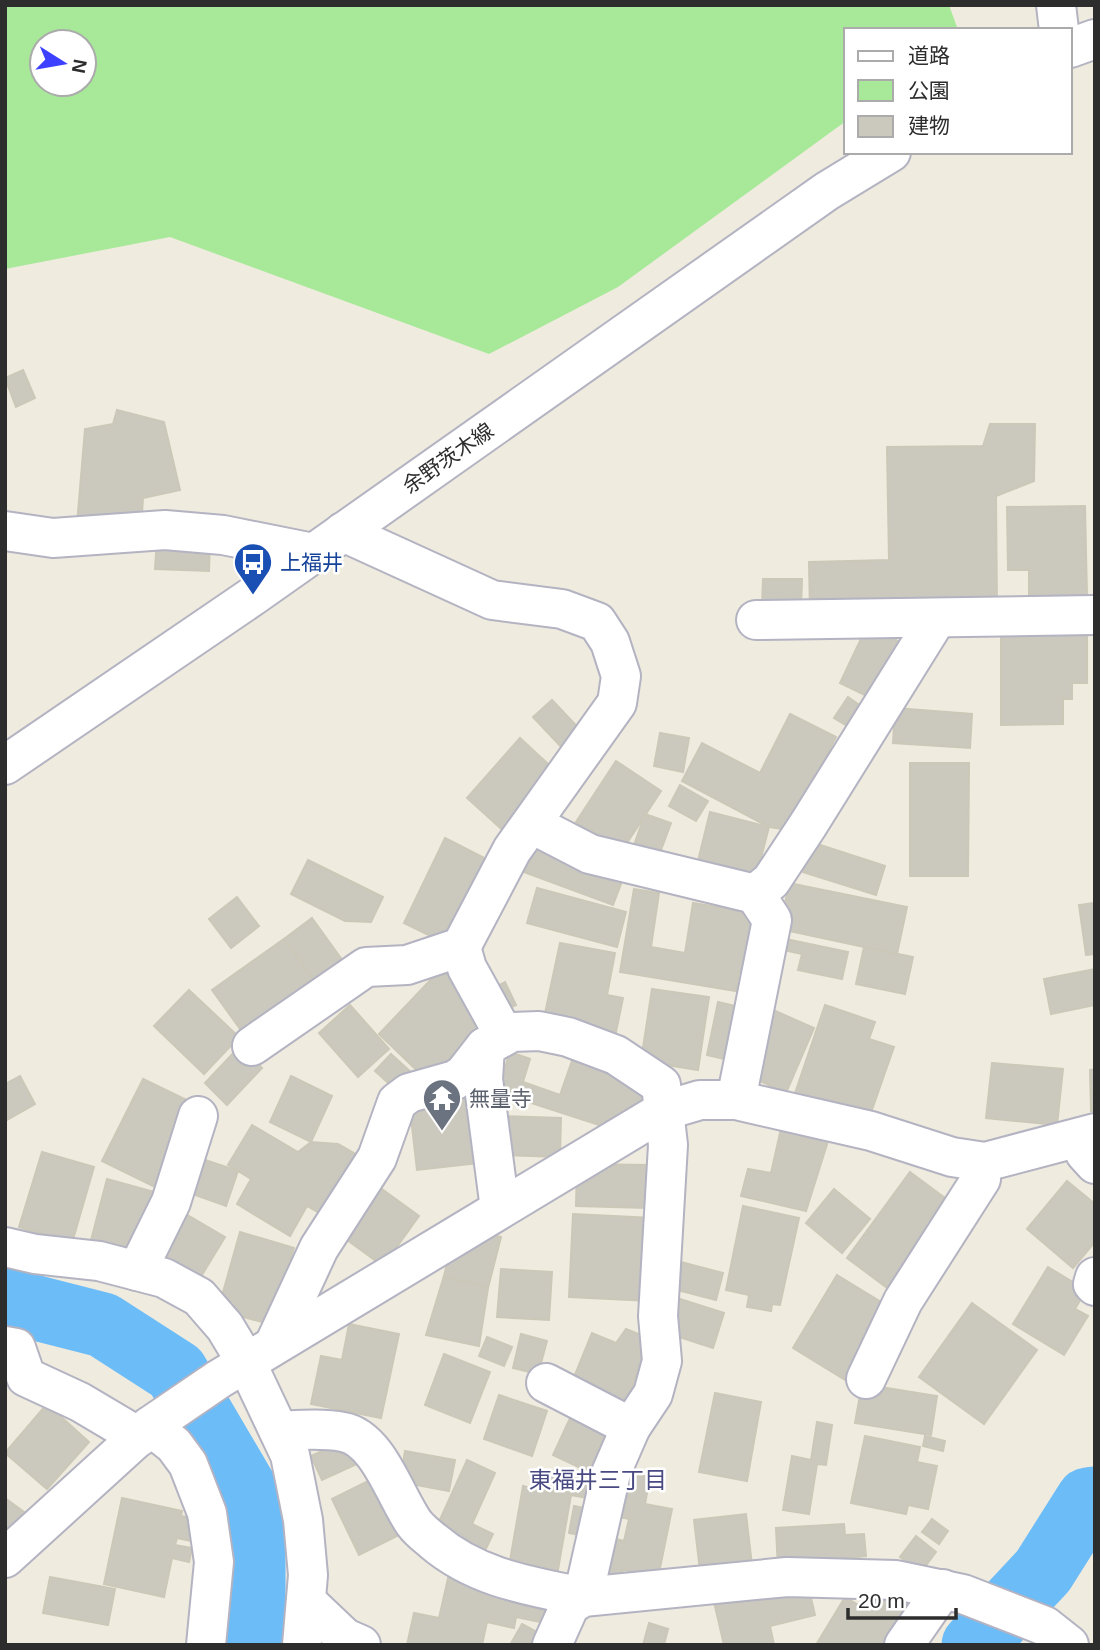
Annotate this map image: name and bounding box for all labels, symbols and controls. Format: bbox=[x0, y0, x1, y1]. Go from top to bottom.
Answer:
north arrow bbox=[28, 28, 98, 98]
legend bbox=[844, 28, 1072, 154]
text: 道路 bbox=[908, 44, 950, 67]
text: N bbox=[68, 57, 91, 75]
text: 公園 bbox=[908, 79, 950, 102]
text: 建物 bbox=[908, 114, 950, 137]
street label: 余野茨木線 bbox=[398, 418, 498, 498]
bus stop icon: 上福井 bbox=[232, 541, 274, 596]
place label: 上福井 bbox=[280, 551, 343, 574]
temple icon: 無量寺 bbox=[421, 1077, 463, 1132]
place label: 無量寺 bbox=[469, 1087, 532, 1110]
district label: 東福井三丁目 bbox=[529, 1467, 667, 1493]
scale bar bbox=[848, 1576, 956, 1620]
text: 20 m bbox=[858, 1589, 905, 1612]

